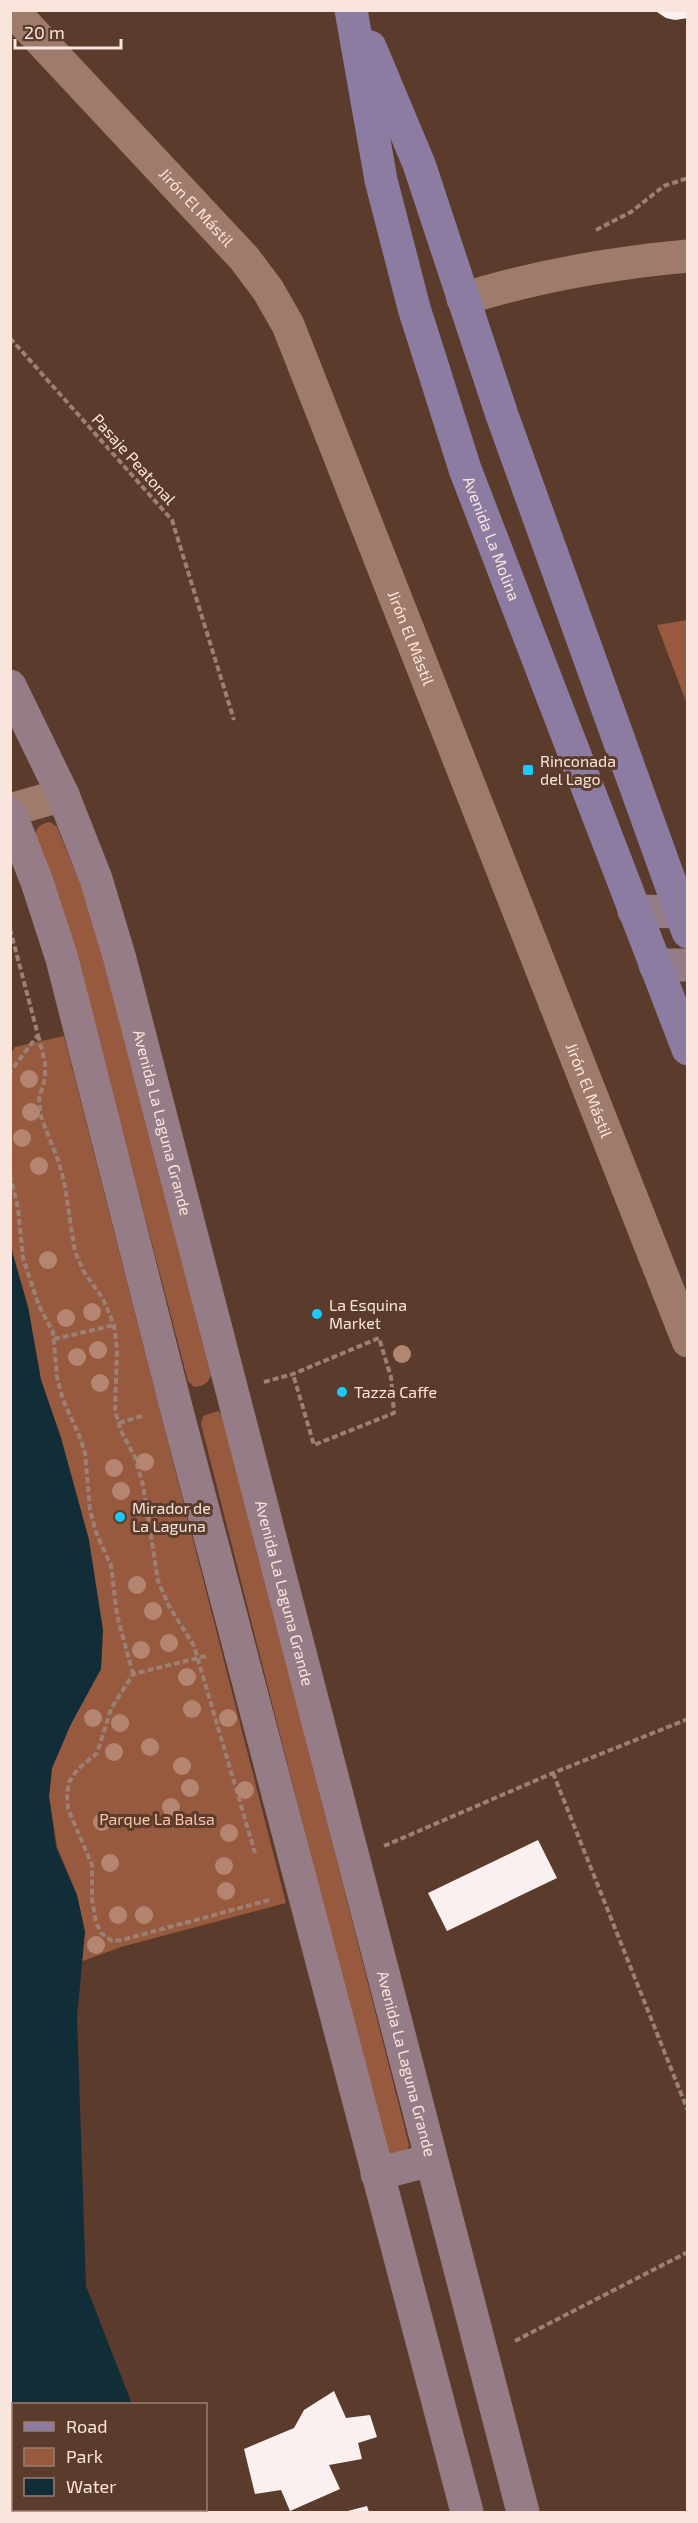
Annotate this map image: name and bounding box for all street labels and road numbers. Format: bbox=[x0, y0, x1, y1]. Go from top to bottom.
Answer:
street label: Jirón El Mástil bbox=[156, 164, 238, 250]
street label: Pasaje Peatonal bbox=[88, 409, 180, 509]
street label: Avenida La Molina bbox=[460, 473, 525, 603]
street label: Jirón El Mástil bbox=[384, 587, 439, 688]
street label: Avenida La Laguna Grande bbox=[130, 1028, 196, 1217]
street label: Jirón El Mástil bbox=[562, 1040, 617, 1140]
street label: Avenida La Laguna Grande bbox=[252, 1498, 318, 1688]
street label: Avenida La Laguna Grande bbox=[374, 1968, 440, 2158]

